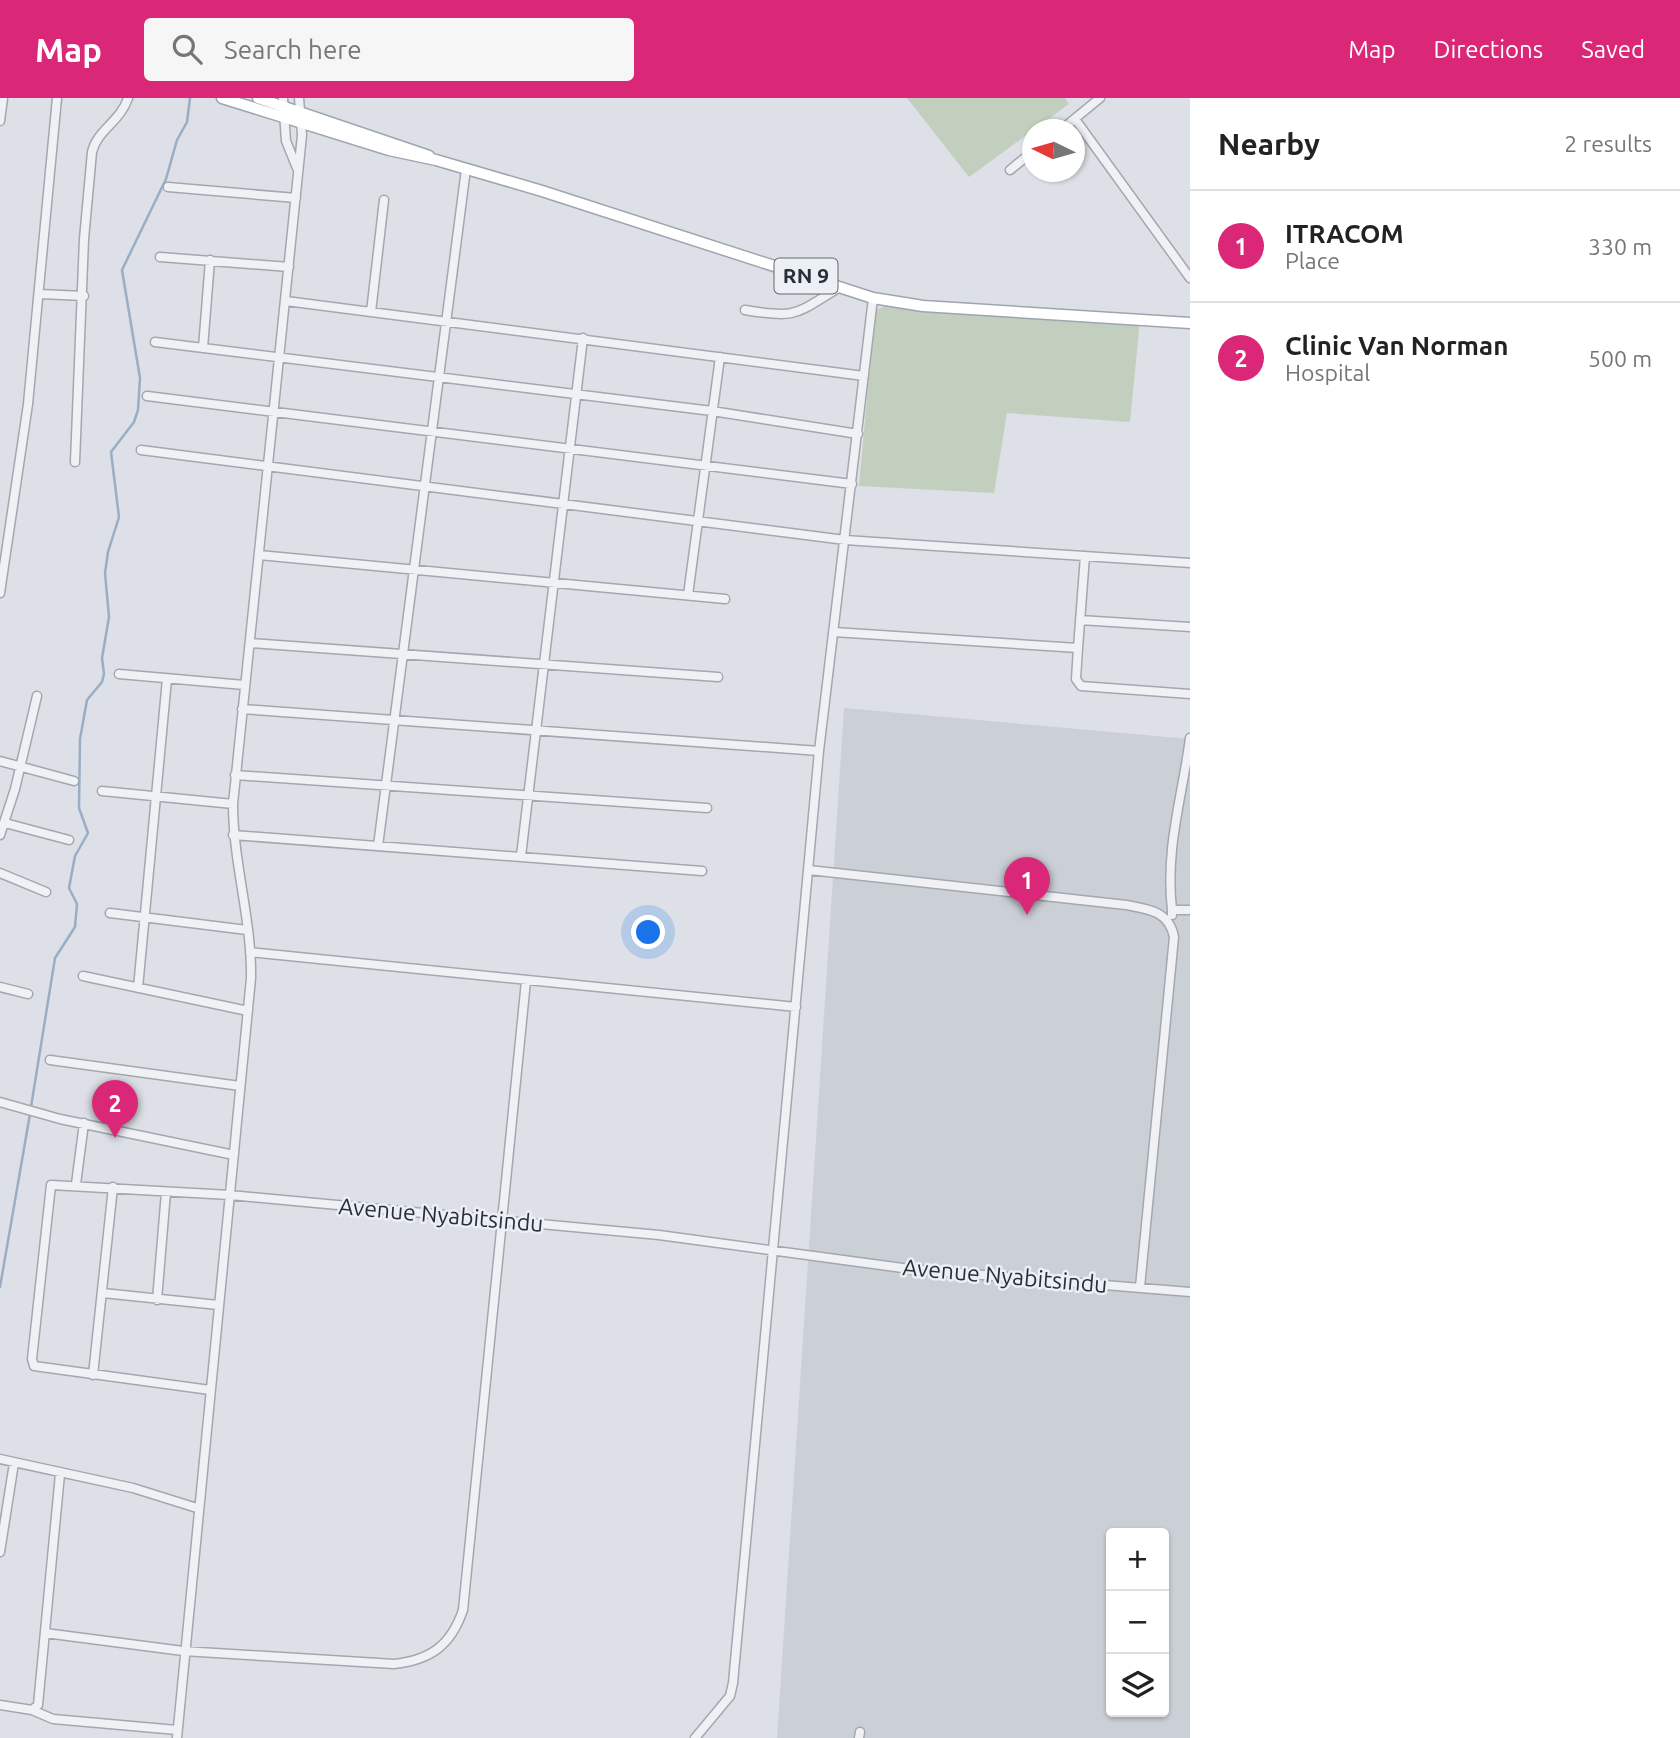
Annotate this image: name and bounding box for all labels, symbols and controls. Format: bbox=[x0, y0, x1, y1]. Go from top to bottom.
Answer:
search box bbox=[144, 18, 634, 81]
icon: search bbox=[168, 30, 206, 68]
text: Map bbox=[35, 31, 102, 68]
text: Search here bbox=[224, 35, 362, 64]
text: Map bbox=[1348, 36, 1395, 63]
text: Directions bbox=[1433, 36, 1543, 63]
text: Saved bbox=[1581, 36, 1645, 63]
north arrow bbox=[1022, 119, 1085, 182]
text: Nearby bbox=[1218, 127, 1320, 161]
text: 2 results bbox=[1564, 131, 1652, 156]
text: ITRACOM bbox=[1285, 219, 1404, 248]
text: 1 bbox=[1235, 234, 1247, 259]
text: 330 m bbox=[1588, 234, 1652, 259]
text: Place bbox=[1285, 248, 1340, 273]
road number: RN 9 bbox=[774, 258, 838, 294]
text: Clinic Van Norman bbox=[1285, 331, 1508, 360]
text: 2 bbox=[1235, 346, 1247, 371]
text: 500 m bbox=[1588, 346, 1652, 371]
text: Hospital bbox=[1285, 360, 1370, 385]
pin: 1 bbox=[1004, 857, 1050, 915]
your location bbox=[631, 915, 665, 949]
pin: 2 bbox=[92, 1080, 138, 1138]
street label: Avenue Nyabitsindu bbox=[338, 1193, 544, 1236]
street label: Avenue Nyabitsindu bbox=[902, 1254, 1108, 1297]
map controls bbox=[1106, 1528, 1169, 1717]
button: + bbox=[1106, 1528, 1169, 1591]
button: − bbox=[1106, 1591, 1169, 1654]
button: layers bbox=[1106, 1654, 1169, 1717]

